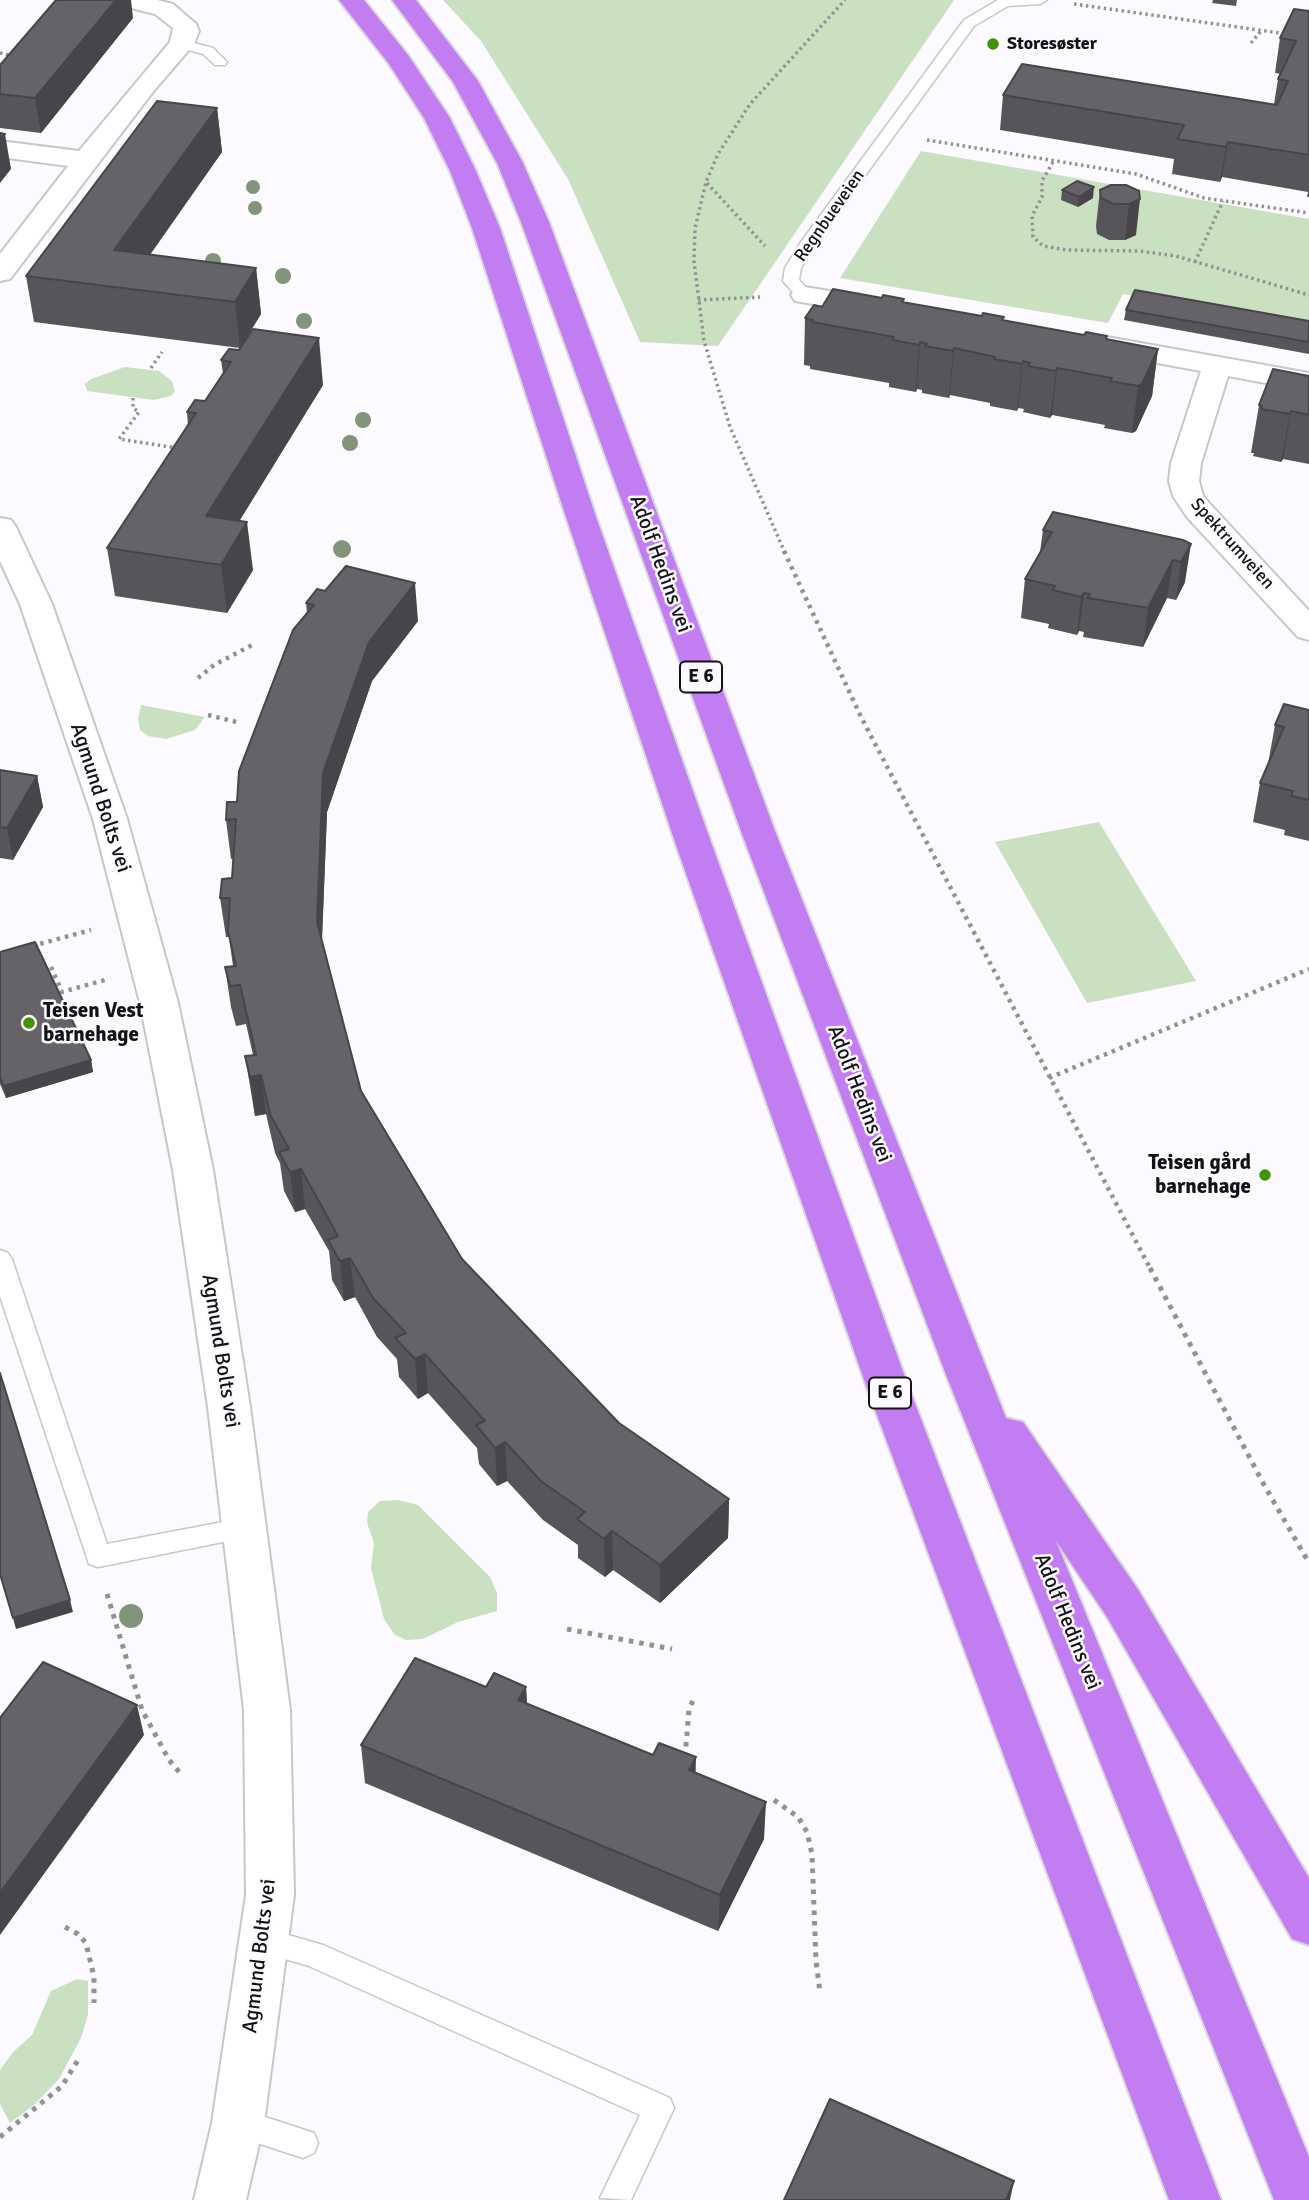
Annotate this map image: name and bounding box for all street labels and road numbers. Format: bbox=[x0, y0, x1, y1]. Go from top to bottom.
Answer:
street label: Regnbueveien bbox=[790, 166, 870, 266]
street label: Adolf Hedins vei bbox=[623, 492, 697, 636]
street label: Spektrumveien bbox=[1185, 494, 1279, 594]
road number: E 6 bbox=[680, 662, 722, 692]
street label: Agmund Bolts vei bbox=[64, 720, 136, 876]
street label: Adolf Hedins vei bbox=[821, 1022, 897, 1166]
street label: Agmund Bolts vei bbox=[195, 1272, 245, 1430]
road number: E 6 bbox=[869, 1378, 911, 1408]
street label: Adolf Hedins vei bbox=[1028, 1550, 1106, 1694]
street label: Agmund Bolts vei bbox=[238, 1877, 282, 2035]

